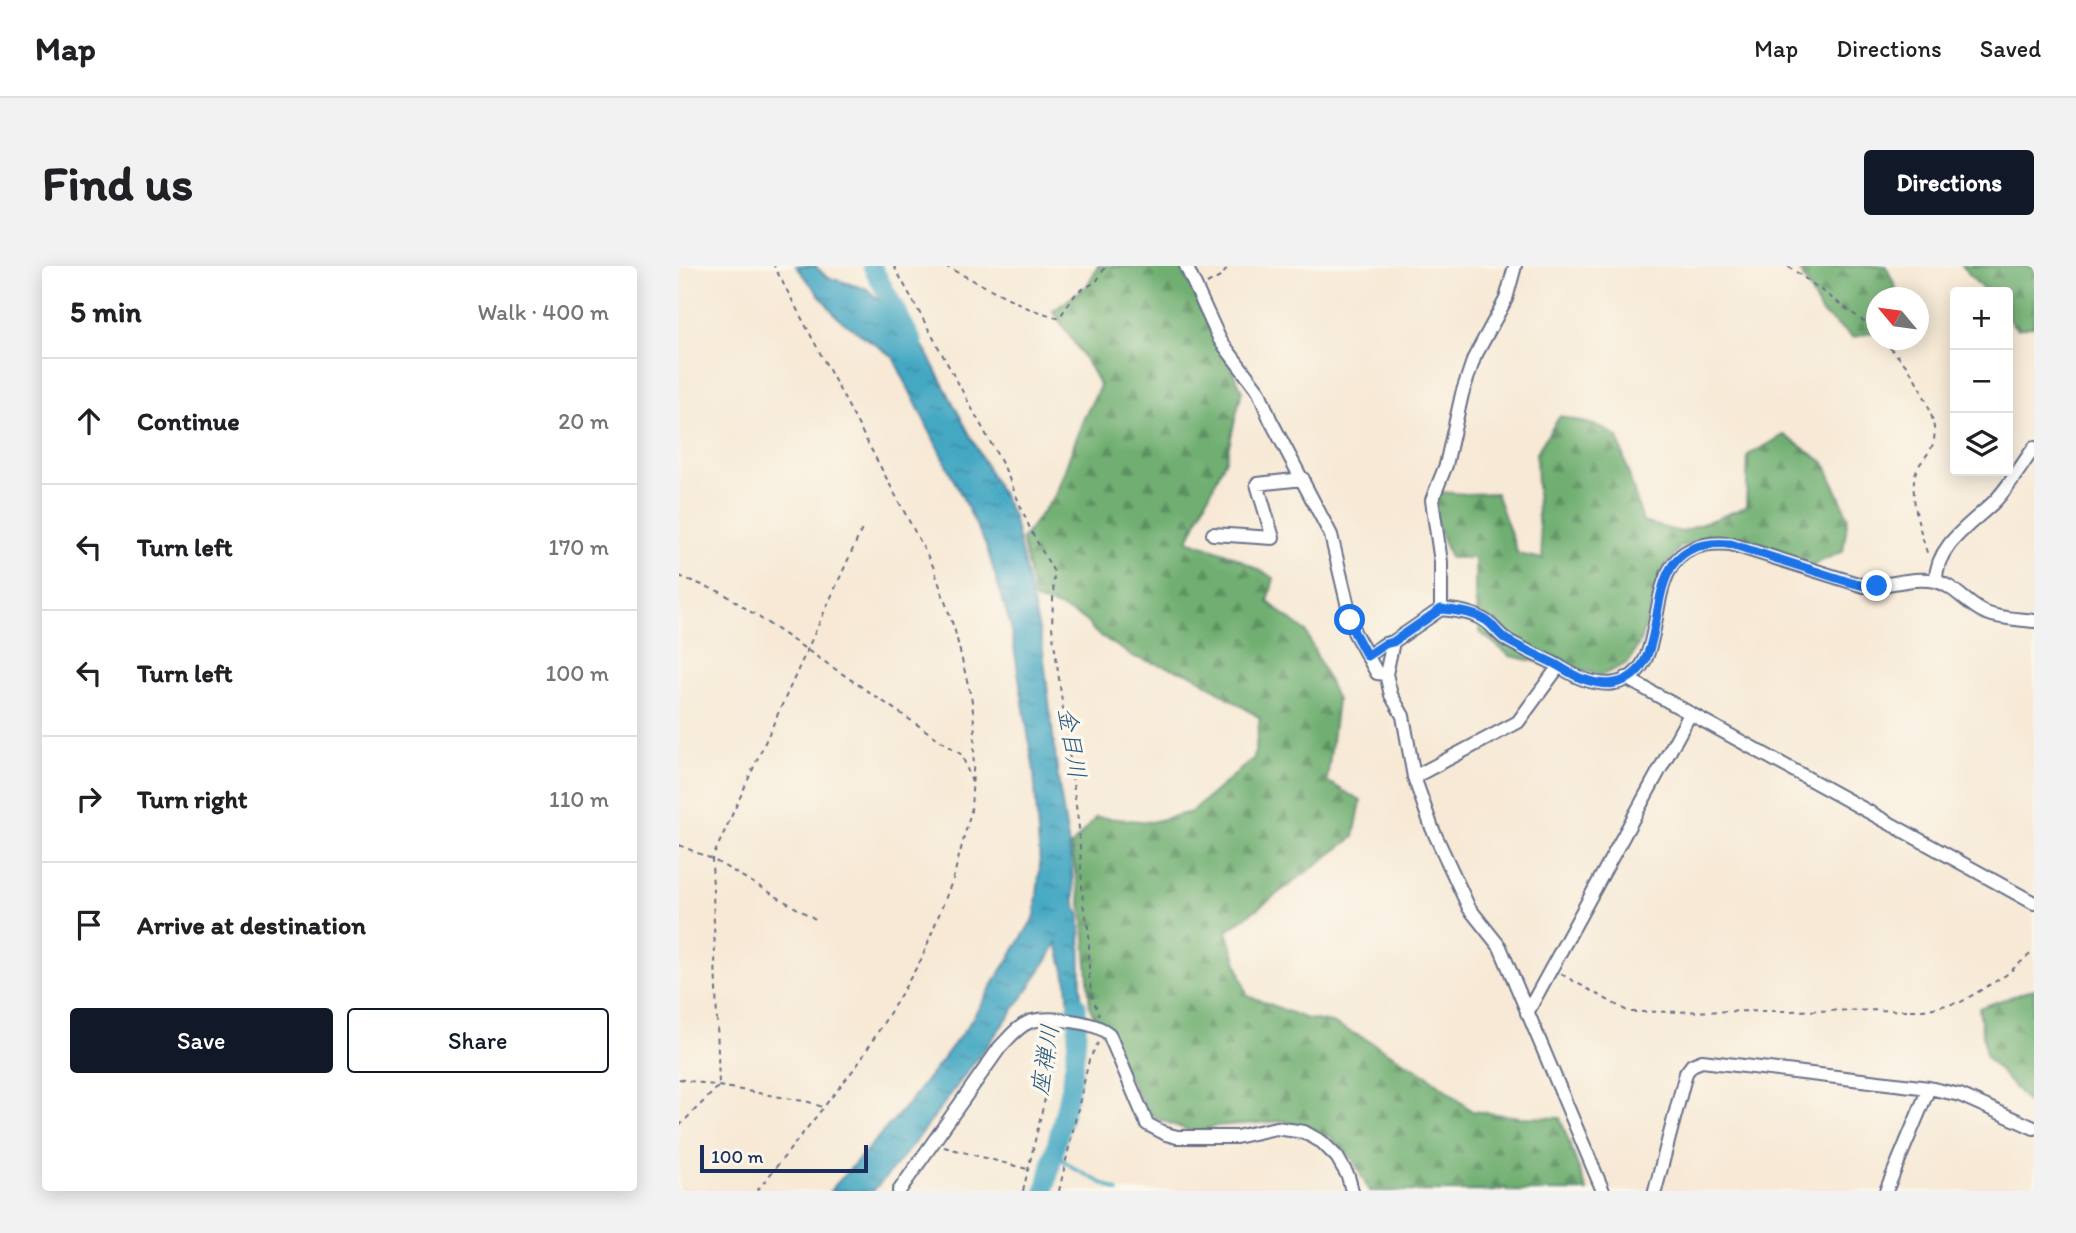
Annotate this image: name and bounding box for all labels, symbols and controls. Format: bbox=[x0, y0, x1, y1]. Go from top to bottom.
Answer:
text: Map bbox=[35, 29, 96, 68]
text: Map bbox=[1754, 34, 1798, 63]
text: Directions bbox=[1836, 34, 1942, 63]
text: Saved bbox=[1980, 34, 2041, 63]
button: Directions bbox=[1864, 150, 2034, 215]
text: Find us bbox=[42, 153, 193, 212]
north arrow bbox=[1866, 287, 1929, 350]
map controls bbox=[1950, 287, 2013, 476]
button: + bbox=[1950, 287, 2013, 350]
text: 5 min bbox=[70, 293, 141, 330]
text: Walk · 400 m bbox=[477, 298, 609, 326]
button: − bbox=[1950, 350, 2013, 413]
icon: ahead bbox=[70, 402, 108, 440]
text: Continue bbox=[137, 405, 240, 437]
text: 20 m bbox=[558, 407, 609, 435]
button: layers bbox=[1950, 413, 2013, 476]
icon: left bbox=[70, 528, 108, 566]
text: Turn left bbox=[137, 531, 233, 563]
text: 170 m bbox=[548, 533, 609, 561]
route end bbox=[1861, 570, 1892, 601]
route start bbox=[1334, 604, 1365, 635]
icon: left bbox=[70, 654, 108, 692]
text: Turn left bbox=[137, 657, 233, 689]
text: 100 m bbox=[545, 659, 609, 687]
water label: 金目川 bbox=[1053, 705, 1092, 781]
icon: right bbox=[70, 780, 108, 818]
text: Turn right bbox=[137, 783, 248, 815]
text: 110 m bbox=[549, 785, 609, 813]
icon: arrive bbox=[70, 906, 108, 944]
text: Arrive at destination bbox=[137, 909, 366, 941]
button: Save bbox=[70, 1008, 333, 1073]
button: Share bbox=[347, 1008, 609, 1073]
water label: 座禅川 bbox=[1025, 1022, 1064, 1098]
scale bar bbox=[700, 1142, 868, 1174]
text: 100 m bbox=[711, 1145, 763, 1168]

